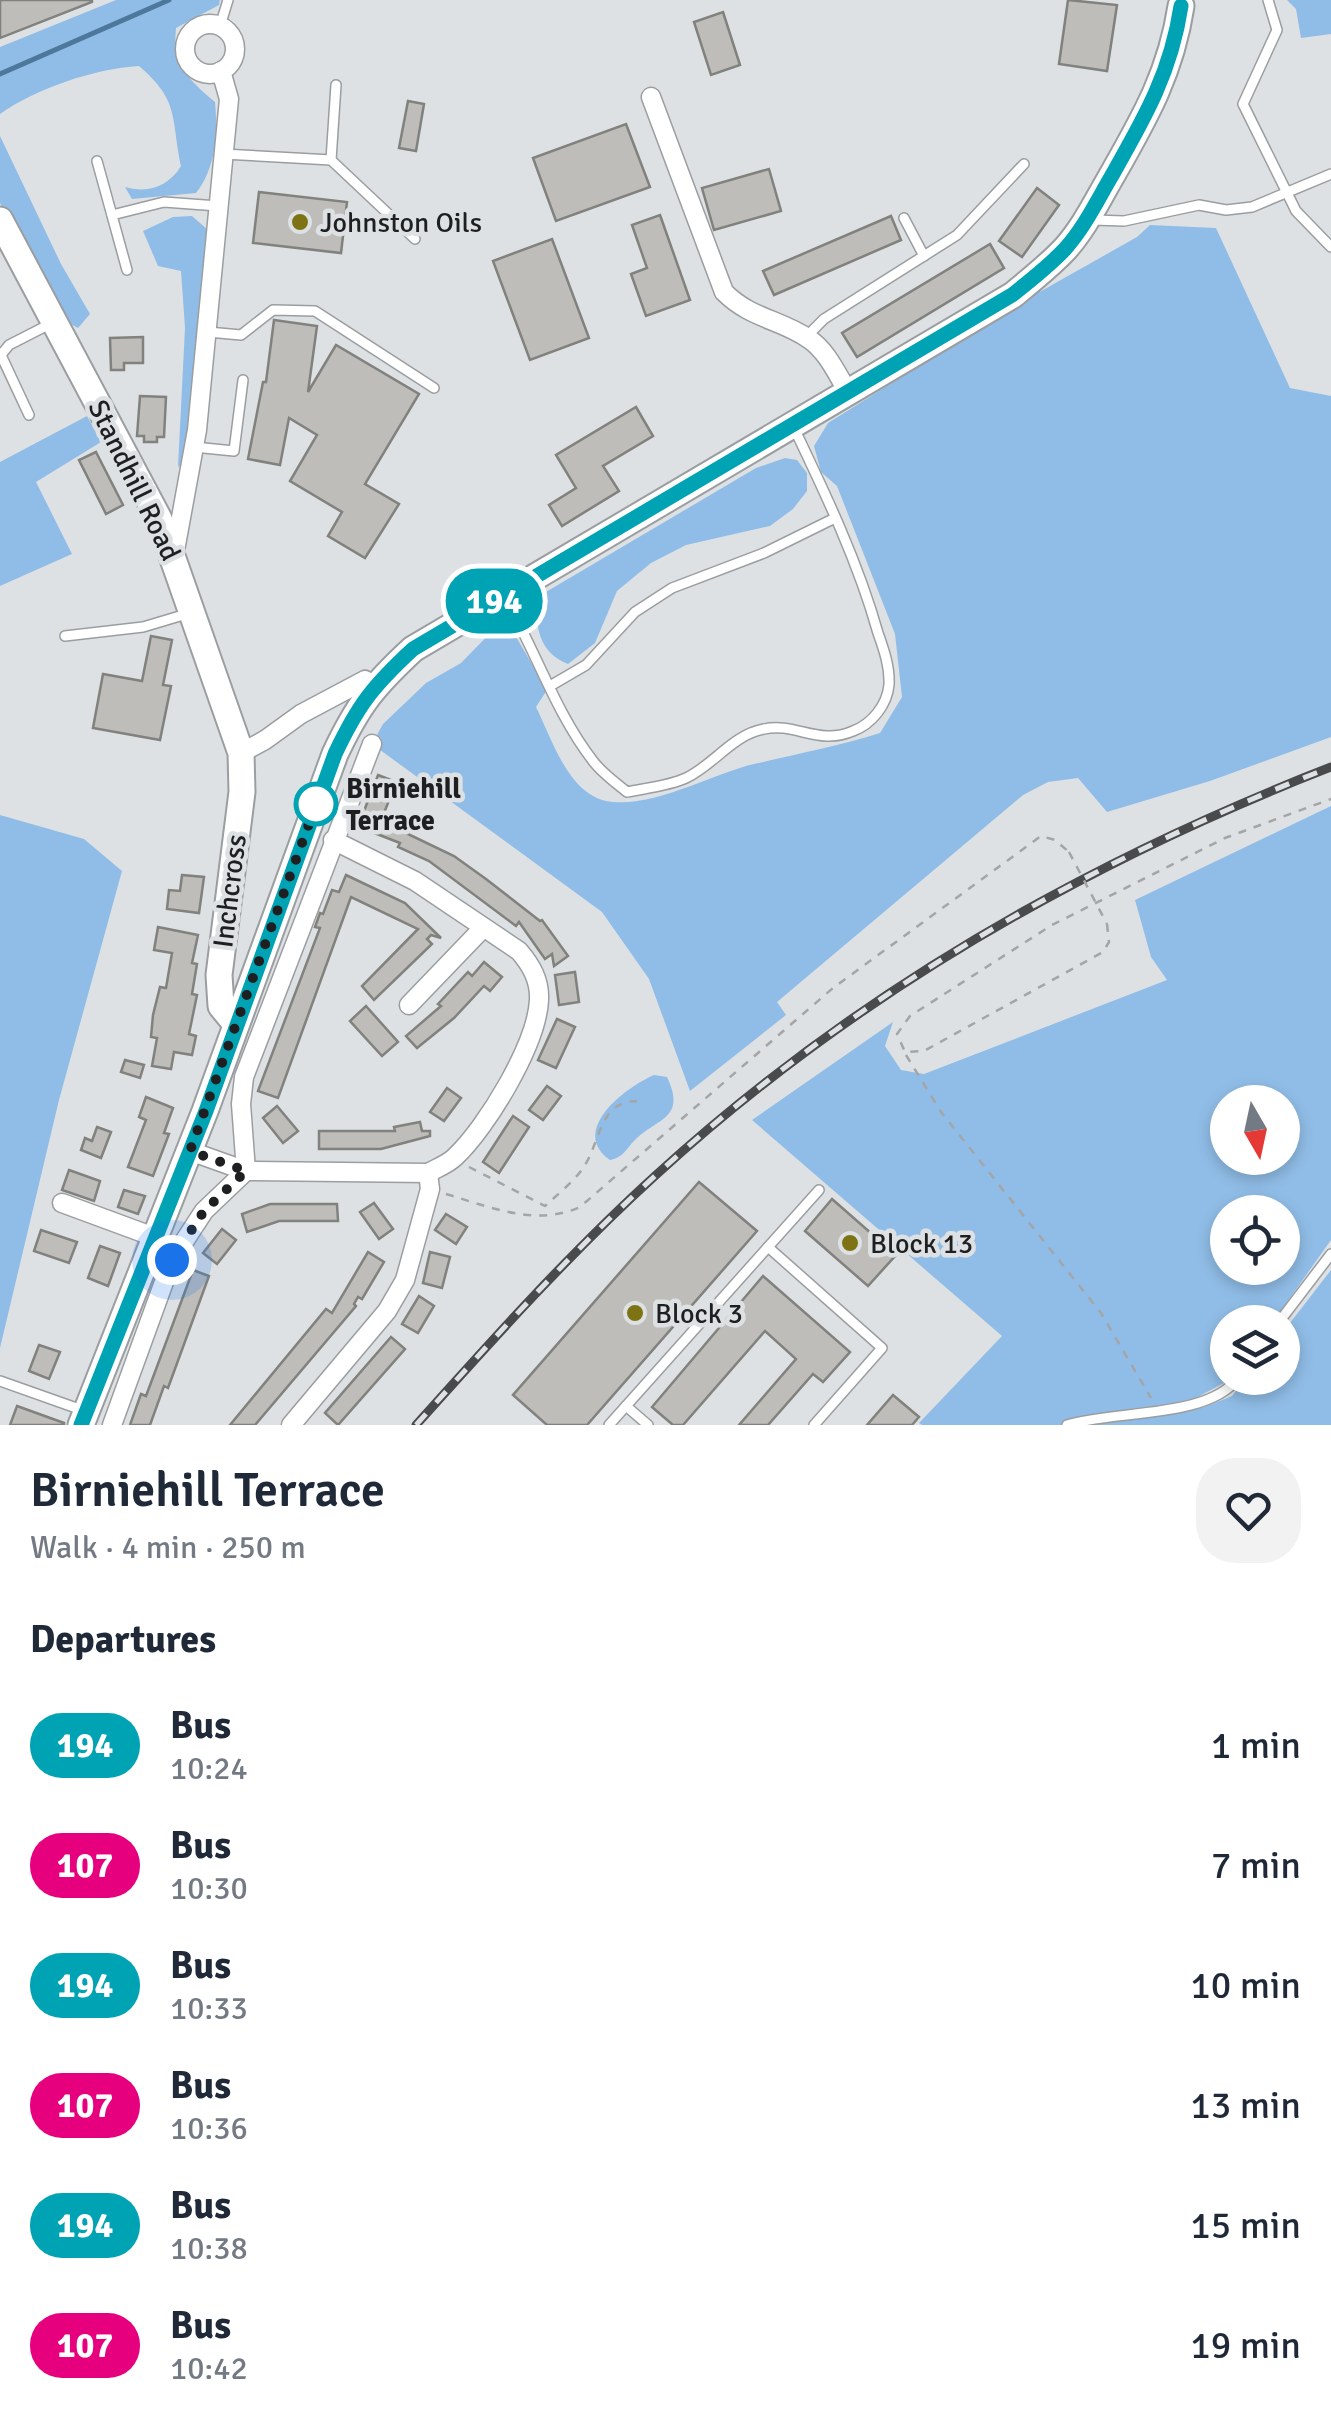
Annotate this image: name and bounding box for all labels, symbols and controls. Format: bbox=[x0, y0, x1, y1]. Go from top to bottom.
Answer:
place label: Johnston Oils bbox=[320, 206, 482, 240]
marker: Johnston Oils bbox=[289, 211, 311, 233]
street label: Standhill Road bbox=[81, 394, 188, 566]
line badge: 194 bbox=[436, 568, 552, 634]
text: 194 bbox=[466, 580, 522, 623]
place label: Birniehill Terrace bbox=[346, 772, 461, 838]
marker: Birniehill Terrace bbox=[295, 783, 337, 825]
street label: Inchcross bbox=[206, 832, 254, 950]
north arrow bbox=[1210, 1085, 1300, 1175]
map controls bbox=[1210, 1085, 1300, 1395]
button: locate bbox=[1210, 1195, 1300, 1285]
place label: Block 13 bbox=[870, 1227, 973, 1261]
marker: Block 13 bbox=[839, 1232, 861, 1254]
your location bbox=[147, 1235, 197, 1285]
place label: Block 3 bbox=[655, 1297, 743, 1331]
marker: Block 3 bbox=[624, 1302, 646, 1324]
button: layers bbox=[1210, 1305, 1300, 1395]
button: heart bbox=[1196, 1458, 1301, 1563]
text: Birniehill Terrace bbox=[30, 1461, 385, 1520]
text: Walk · 4 min · 250 m bbox=[30, 1528, 306, 1567]
text: Departures bbox=[30, 1616, 216, 1663]
text: Bus bbox=[170, 1702, 231, 1749]
text: 1 min bbox=[1211, 1722, 1301, 1769]
text: 194 bbox=[57, 1724, 113, 1767]
text: 10:24 bbox=[170, 1749, 248, 1788]
text: Bus bbox=[170, 1822, 231, 1869]
text: 7 min bbox=[1211, 1842, 1301, 1889]
text: 107 bbox=[57, 1844, 113, 1887]
text: 10:30 bbox=[170, 1869, 248, 1908]
text: Bus bbox=[170, 1942, 231, 1989]
text: 10 min bbox=[1190, 1962, 1301, 2009]
text: 194 bbox=[57, 1964, 113, 2007]
text: 10:33 bbox=[170, 1989, 248, 2028]
text: Bus bbox=[170, 2062, 231, 2109]
text: 13 min bbox=[1190, 2082, 1301, 2129]
text: 107 bbox=[57, 2084, 113, 2127]
text: 10:36 bbox=[170, 2109, 248, 2148]
text: Bus bbox=[170, 2182, 231, 2229]
text: 15 min bbox=[1190, 2202, 1301, 2249]
text: 194 bbox=[57, 2204, 113, 2247]
text: 10:38 bbox=[170, 2229, 248, 2268]
text: Bus bbox=[170, 2302, 231, 2349]
text: 19 min bbox=[1190, 2322, 1301, 2369]
text: 107 bbox=[57, 2324, 113, 2367]
text: 10:42 bbox=[170, 2349, 248, 2388]

